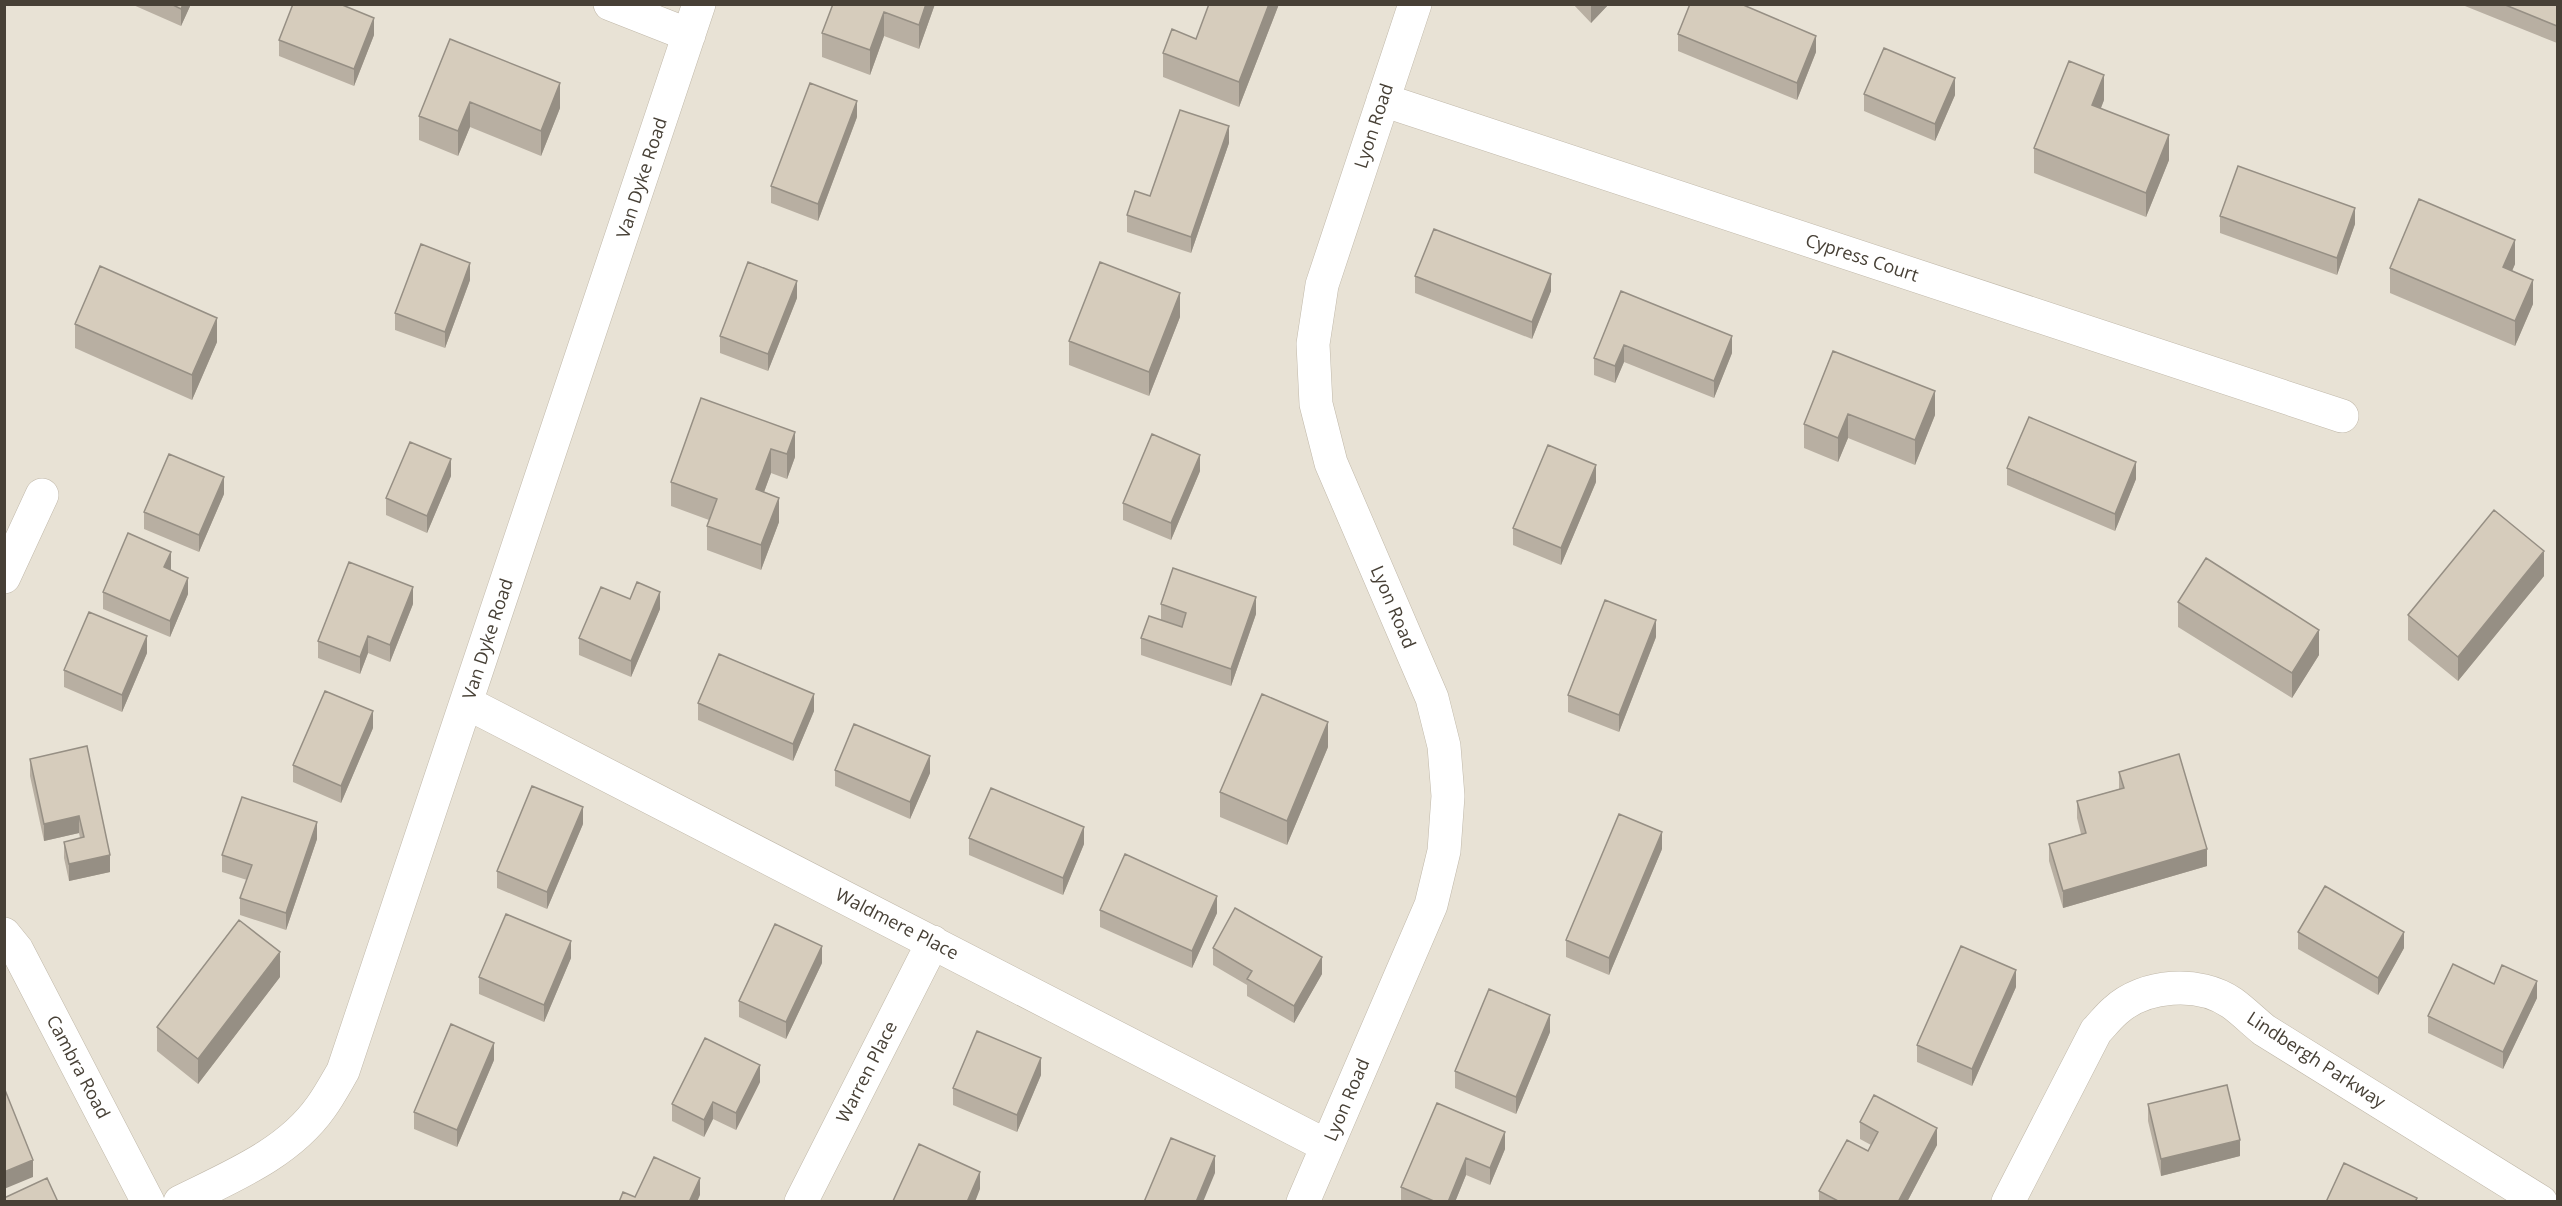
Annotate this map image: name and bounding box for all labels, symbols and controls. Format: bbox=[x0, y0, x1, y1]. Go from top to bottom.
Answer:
street label: Lyon Road bbox=[1348, 80, 1398, 171]
street label: Van Dyke Road bbox=[610, 114, 672, 241]
street label: Cypress Court bbox=[1803, 227, 1922, 287]
street label: Lyon Road bbox=[1366, 561, 1422, 652]
street label: Van Dyke Road bbox=[456, 575, 518, 702]
street label: Waldmere Place bbox=[832, 882, 963, 964]
street label: Lindbergh Parkway bbox=[2243, 1005, 2391, 1113]
street label: Cambra Road bbox=[42, 1011, 116, 1122]
street label: Warren Place bbox=[830, 1017, 902, 1127]
street label: Lyon Road bbox=[1318, 1054, 1374, 1145]

